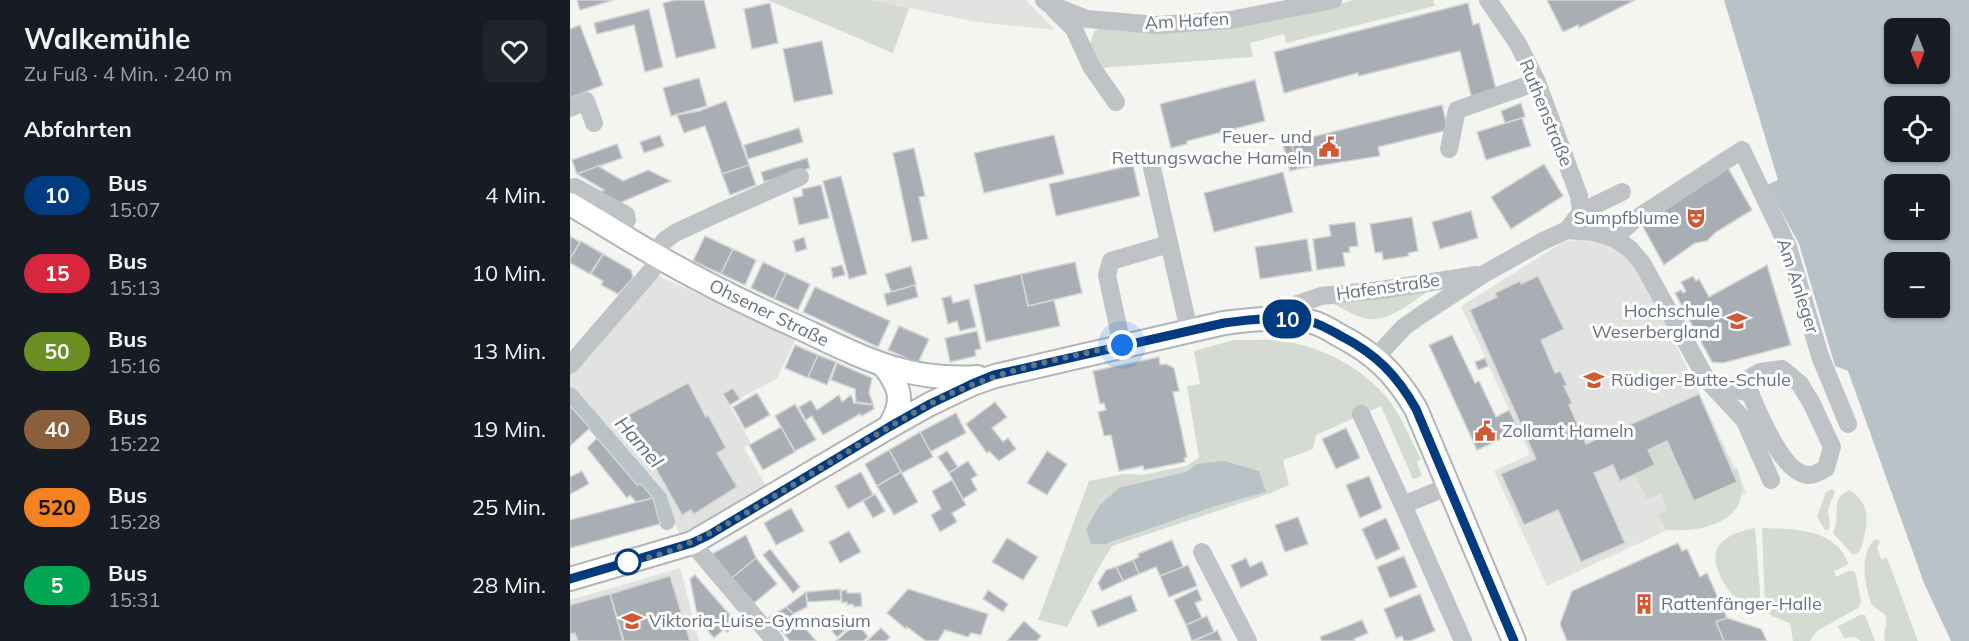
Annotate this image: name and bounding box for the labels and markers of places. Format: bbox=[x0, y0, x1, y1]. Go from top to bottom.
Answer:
place label: Feuer- und Rettungswache Hameln bbox=[1112, 125, 1312, 169]
public building icon: Feuer- und Rettungswache Hameln bbox=[1317, 135, 1341, 159]
place label: Sumpfblume bbox=[1574, 206, 1679, 229]
theatre icon: Sumpfblume bbox=[1684, 206, 1708, 230]
place label: Hochschule Weserbergland bbox=[1592, 299, 1720, 343]
school or university icon: Hochschule Weserbergland bbox=[1725, 309, 1749, 333]
school or university icon: Rüdiger-Butte-Schule bbox=[1582, 368, 1606, 392]
place label: Rüdiger-Butte-Schule bbox=[1611, 368, 1791, 391]
public building icon: Zollamt Hameln bbox=[1473, 419, 1497, 443]
place label: Zollamt Hameln bbox=[1502, 419, 1634, 442]
unlabelled marker bbox=[615, 549, 641, 575]
building icon: Rattenfänger-Halle bbox=[1632, 592, 1656, 616]
place label: Rattenfänger-Halle bbox=[1661, 592, 1822, 615]
school or university icon: Viktoria-Luise-Gymnasium bbox=[620, 609, 644, 633]
place label: Viktoria-Luise-Gymnasium bbox=[649, 609, 871, 632]

